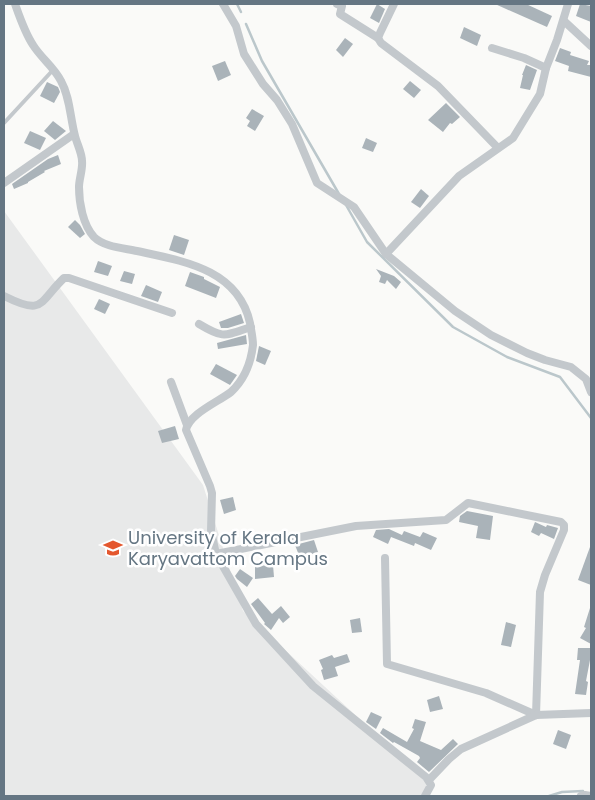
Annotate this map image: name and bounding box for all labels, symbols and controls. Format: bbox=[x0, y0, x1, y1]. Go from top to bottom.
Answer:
place label: University of Kerala Karyavattom Campus bbox=[128, 525, 328, 571]
school or university icon: University of Kerala Karyavattom Campus bbox=[102, 537, 124, 559]

